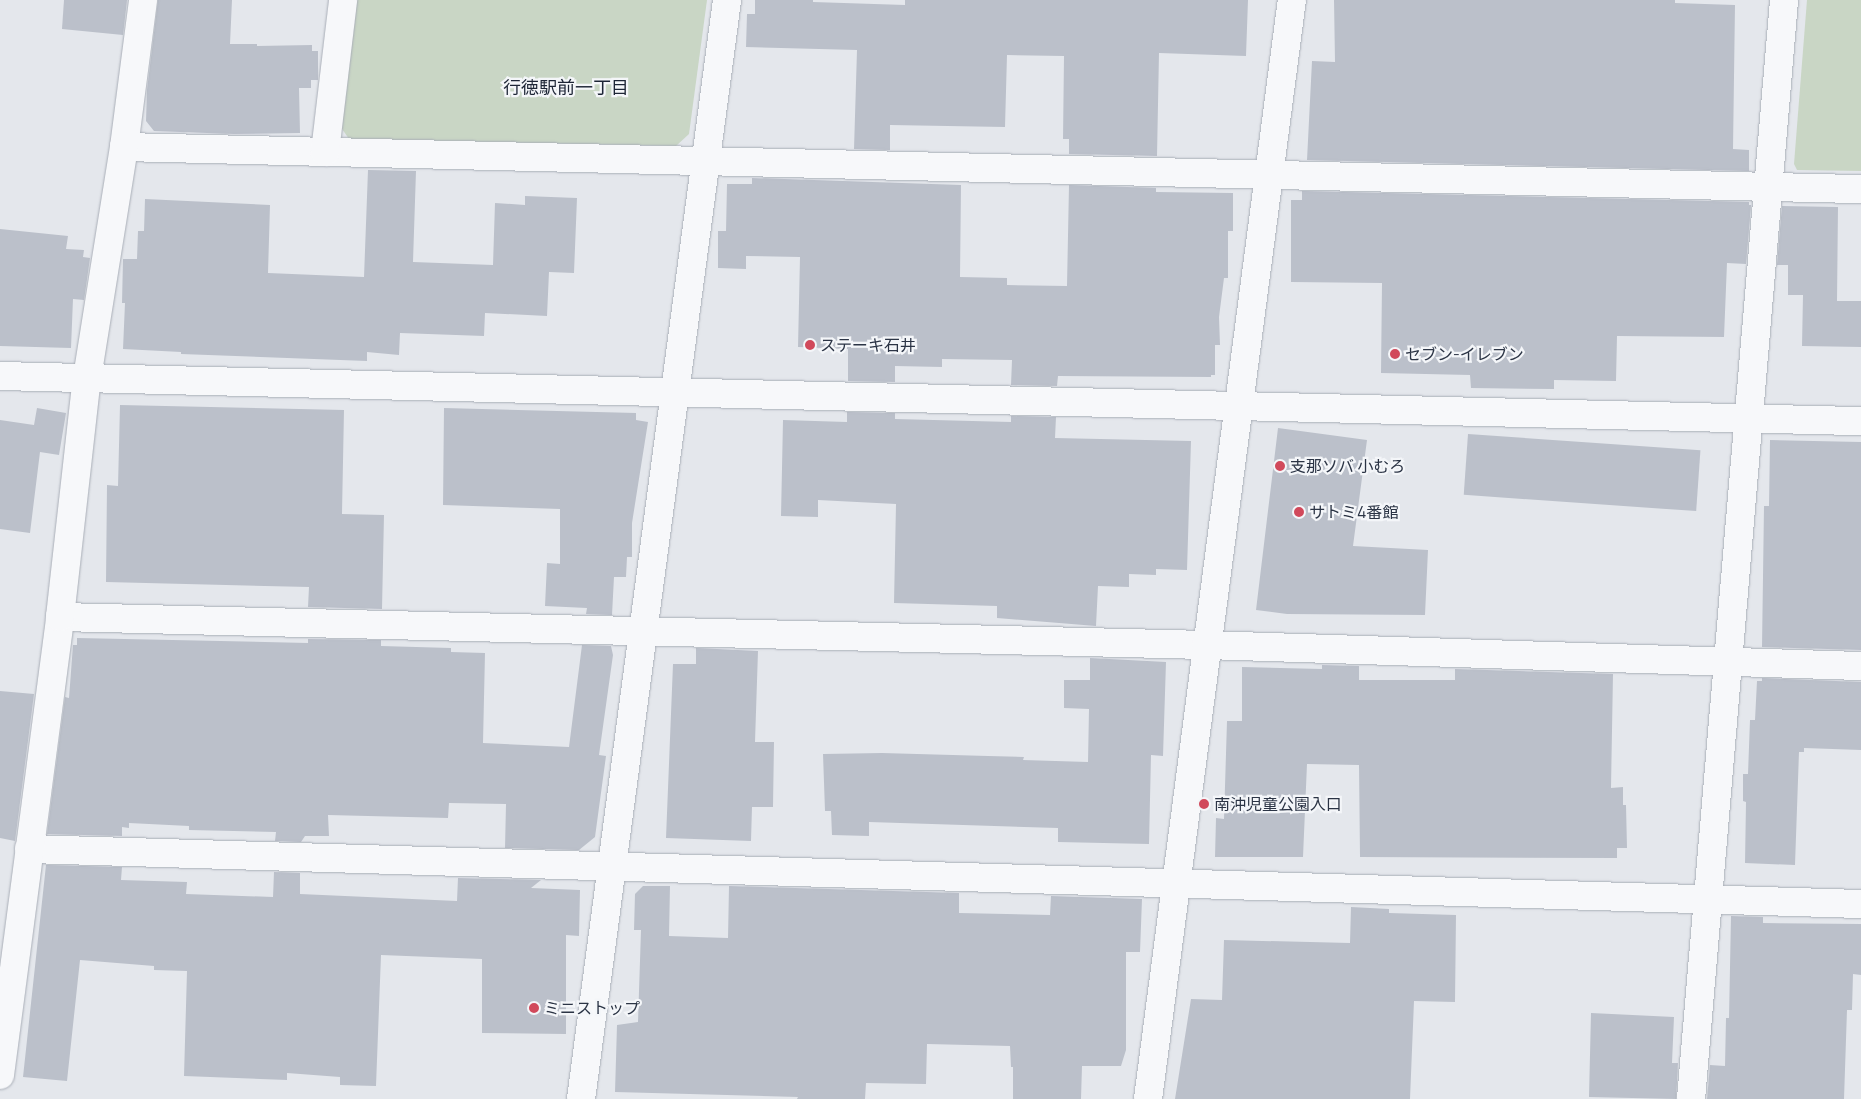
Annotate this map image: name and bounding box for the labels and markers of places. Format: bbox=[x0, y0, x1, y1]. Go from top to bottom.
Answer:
place label: ステーキ石井 bbox=[820, 335, 916, 355]
marker: ステーキ石井 bbox=[804, 339, 816, 351]
place label: セブン-イレブン bbox=[1405, 344, 1524, 364]
marker: セブン-イレブン bbox=[1389, 348, 1401, 360]
place label: 支那ソバ 小むろ bbox=[1290, 456, 1405, 476]
marker: 支那ソバ 小むろ bbox=[1274, 460, 1286, 472]
place label: サトミ4番館 bbox=[1309, 502, 1398, 522]
marker: サトミ4番館 bbox=[1293, 506, 1305, 518]
place label: 南沖児童公園入口 bbox=[1214, 794, 1342, 814]
marker: 南沖児童公園入口 bbox=[1198, 798, 1210, 810]
place label: ミニストップ bbox=[544, 998, 640, 1018]
marker: ミニストップ bbox=[528, 1002, 540, 1014]

